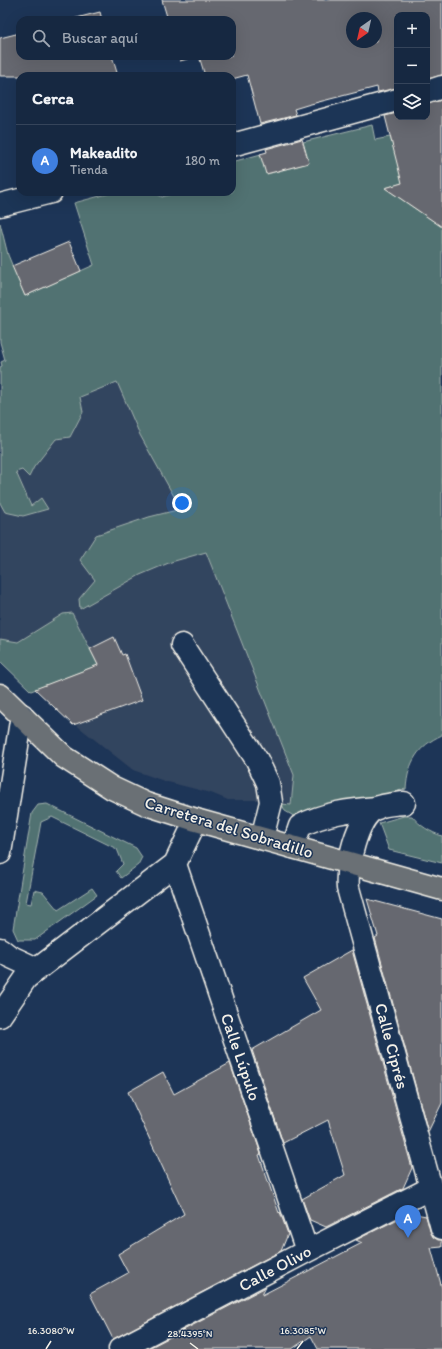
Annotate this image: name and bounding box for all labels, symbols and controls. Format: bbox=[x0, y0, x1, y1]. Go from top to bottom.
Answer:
north arrow bbox=[346, 12, 382, 48]
map controls bbox=[394, 12, 430, 120]
button: + bbox=[394, 12, 430, 48]
search box bbox=[16, 16, 236, 60]
icon: search bbox=[30, 27, 52, 49]
text: Buscar aquí bbox=[62, 29, 138, 47]
button: − bbox=[394, 48, 430, 84]
button: layers bbox=[394, 84, 430, 120]
text: Cerca bbox=[32, 88, 74, 108]
text: Makeadito bbox=[70, 144, 137, 162]
text: A bbox=[41, 153, 49, 168]
text: 180 m bbox=[185, 153, 220, 168]
text: Tienda bbox=[70, 162, 108, 177]
your location bbox=[172, 493, 192, 513]
street label: Carretera del Sobradillo bbox=[142, 792, 316, 862]
street label: Calle Ciprés bbox=[371, 1001, 413, 1091]
street label: Calle Lúpulo bbox=[217, 1011, 265, 1103]
pin: A bbox=[395, 1205, 421, 1238]
street label: Calle Olivo bbox=[235, 1241, 315, 1295]
text: 16.3080°W bbox=[27, 1324, 75, 1337]
text: 16.3085°W bbox=[280, 1324, 327, 1337]
text: 28.4395°N bbox=[168, 1327, 213, 1340]

